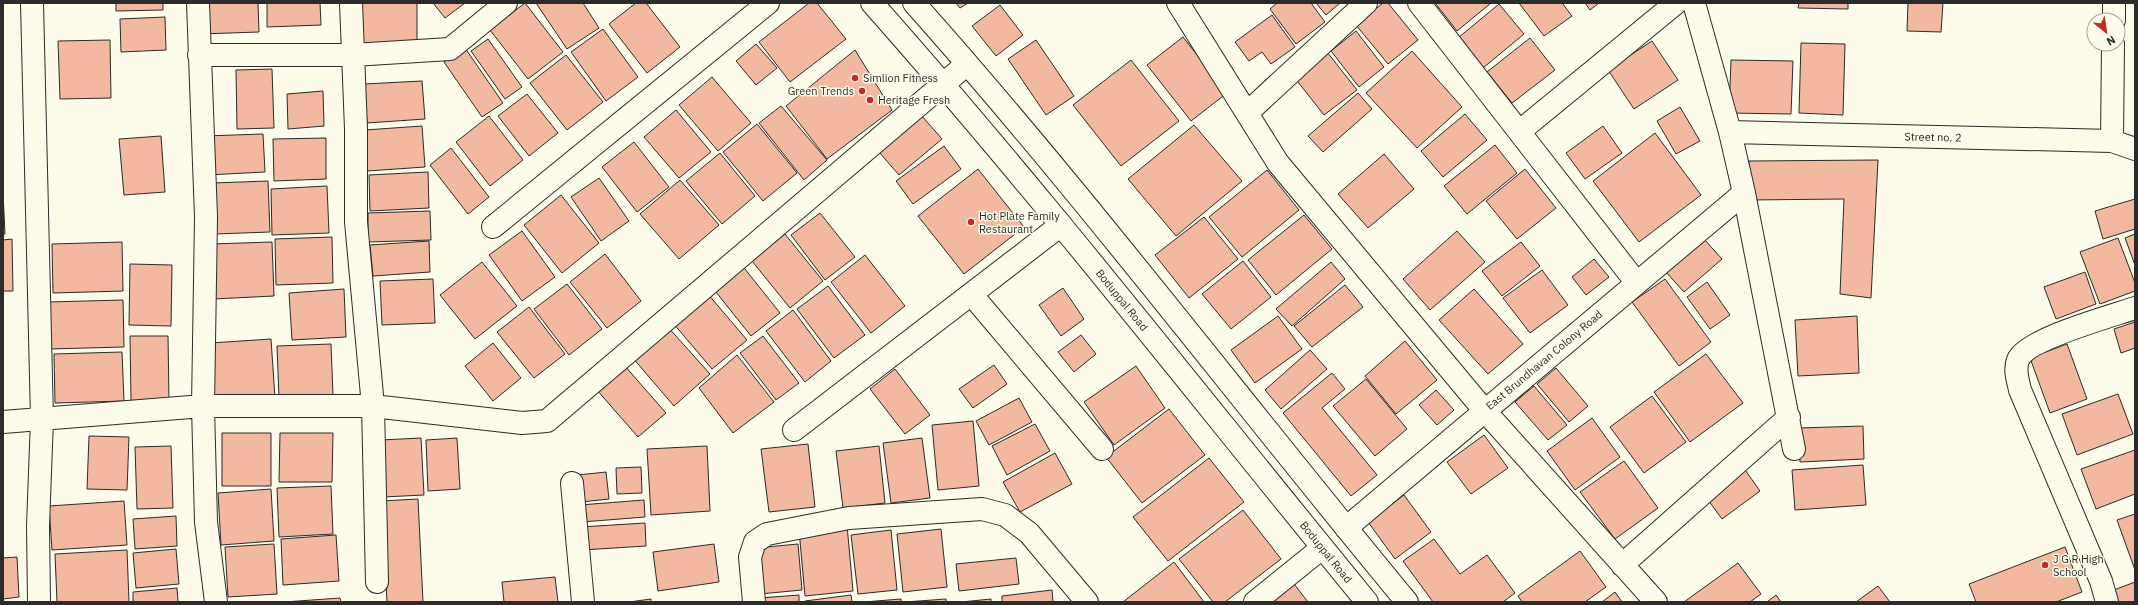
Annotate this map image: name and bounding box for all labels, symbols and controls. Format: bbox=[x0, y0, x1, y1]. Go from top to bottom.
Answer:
north arrow bbox=[2086, 12, 2126, 52]
text: N bbox=[2104, 33, 2118, 49]
place label: Simlion Fitness bbox=[863, 71, 938, 85]
marker: Simlion Fitness bbox=[850, 73, 860, 83]
place label: Green Trends bbox=[788, 84, 854, 98]
marker: Green Trends bbox=[857, 86, 867, 96]
place label: Heritage Fresh bbox=[878, 93, 950, 107]
marker: Heritage Fresh bbox=[865, 95, 875, 105]
street label: Street no. 2 bbox=[1904, 130, 1962, 144]
place label: Hot Plate Family Restaurant bbox=[979, 209, 1060, 236]
marker: Hot Plate Family Restaurant bbox=[966, 217, 976, 227]
street label: Boduppal Road bbox=[1093, 266, 1151, 334]
street label: East Brundhavan Colony Road bbox=[1483, 307, 1605, 413]
street label: Boduppal Road bbox=[1297, 518, 1355, 586]
place label: J G R High School bbox=[2053, 552, 2104, 579]
marker: J G R High School bbox=[2040, 560, 2050, 570]

